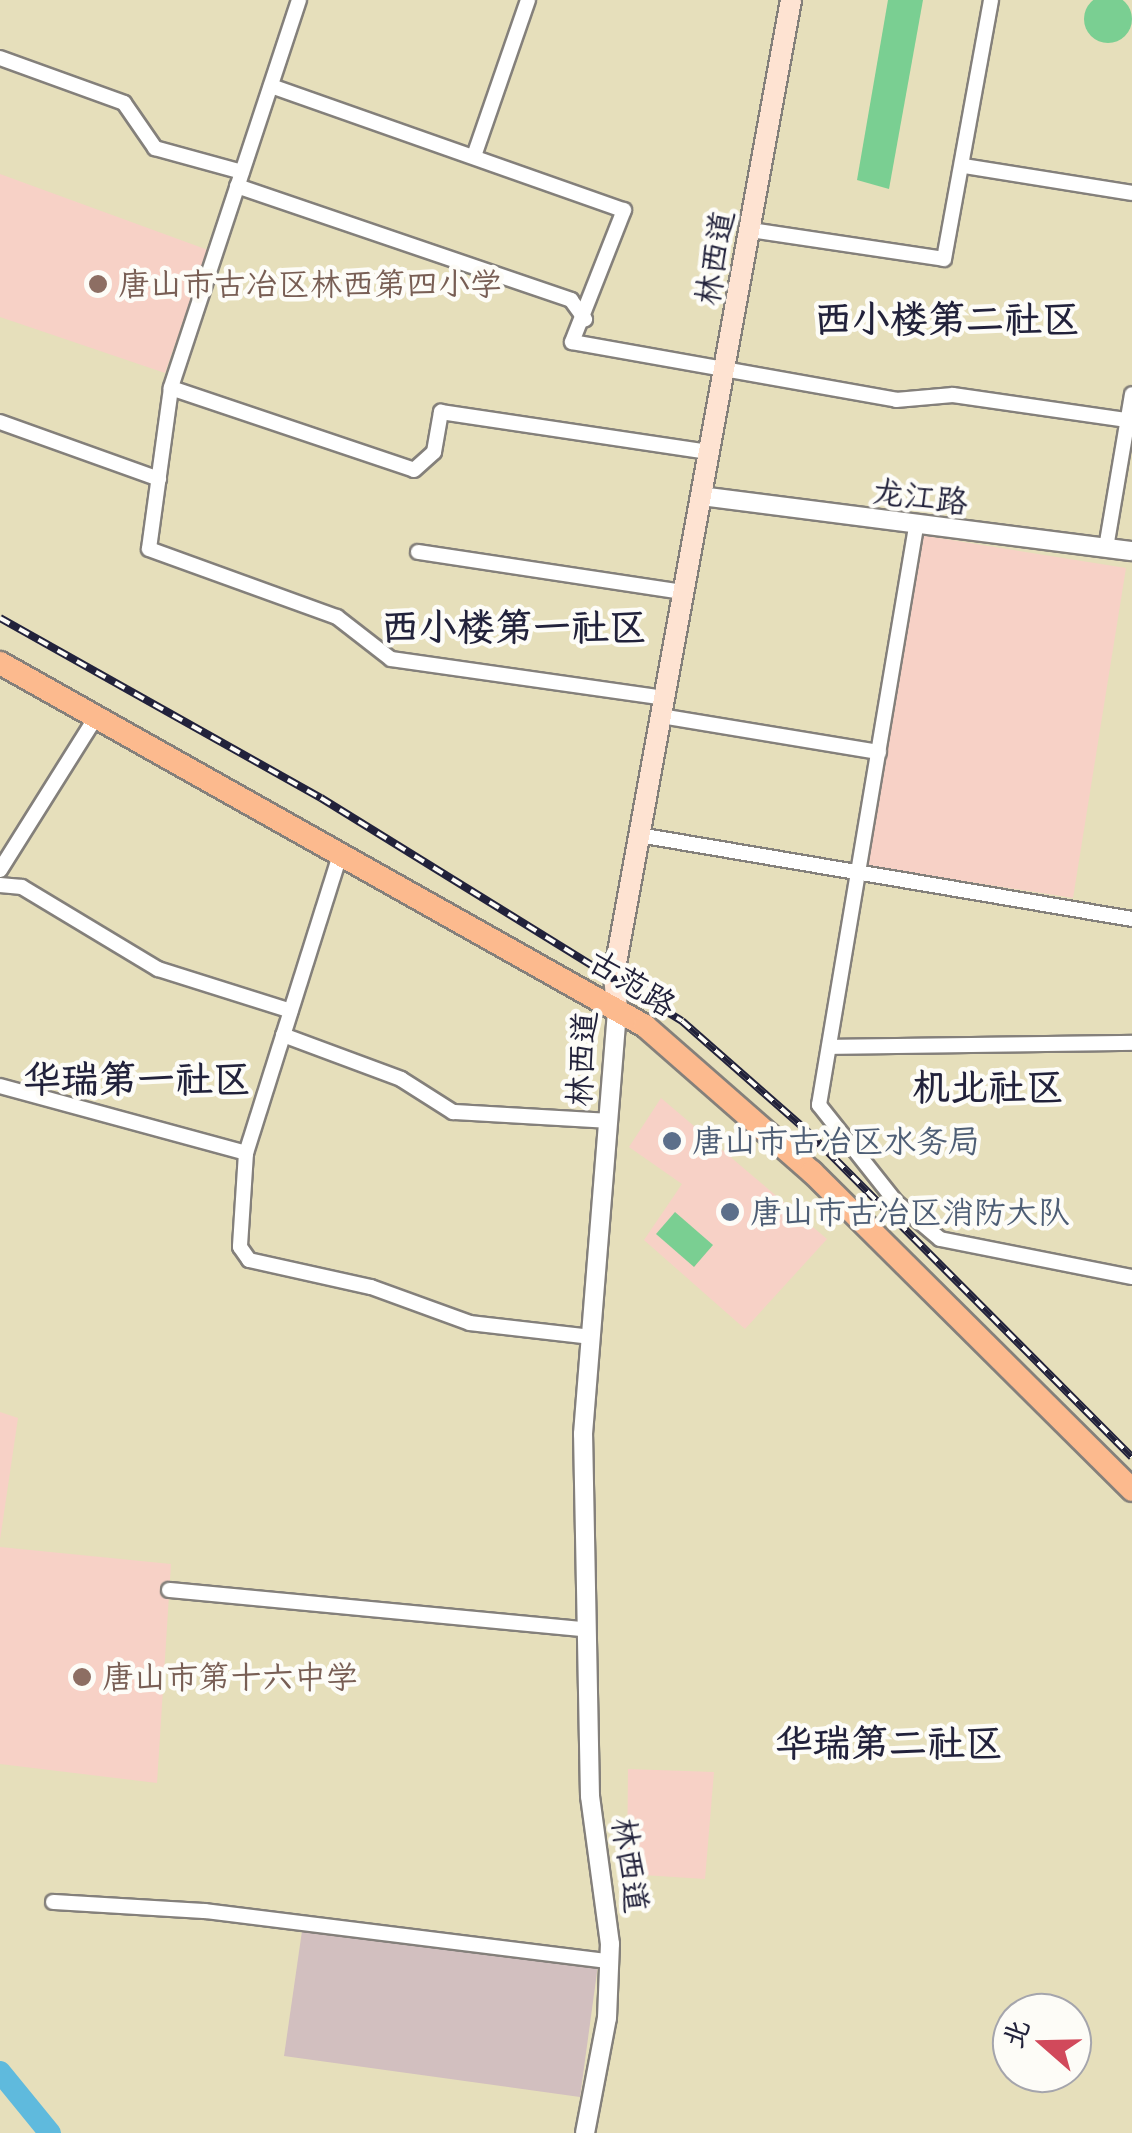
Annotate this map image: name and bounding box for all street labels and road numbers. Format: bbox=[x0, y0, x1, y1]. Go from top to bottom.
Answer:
street label: 林西道 bbox=[688, 207, 742, 309]
street label: 龙江路 bbox=[870, 472, 970, 522]
street label: 古范路 bbox=[581, 941, 683, 1025]
street label: 林西道 bbox=[559, 1010, 605, 1108]
street label: 林西道 bbox=[604, 1815, 656, 1915]

